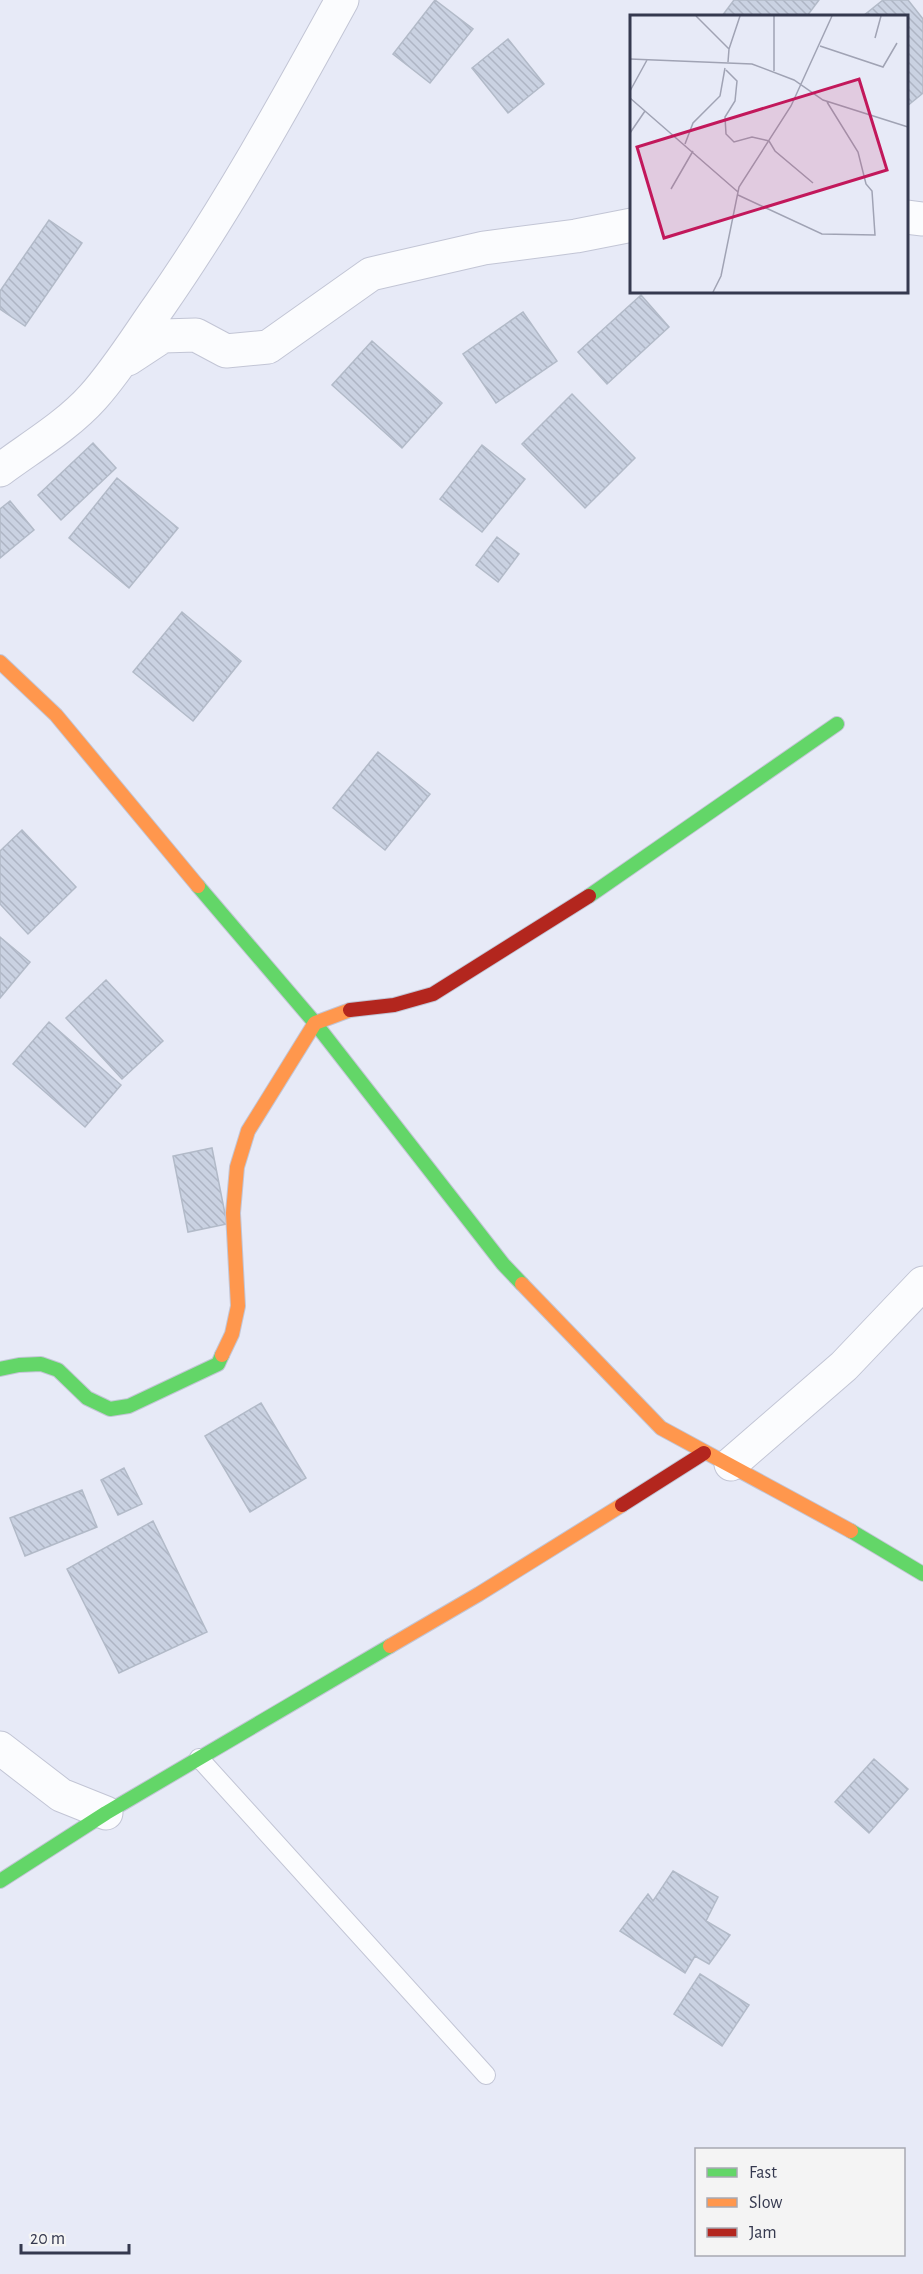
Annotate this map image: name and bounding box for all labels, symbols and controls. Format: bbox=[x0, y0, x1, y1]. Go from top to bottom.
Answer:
inset map bbox=[630, 15, 908, 292]
legend bbox=[695, 2148, 905, 2256]
text: Fast bbox=[749, 2164, 777, 2182]
text: Slow bbox=[749, 2194, 782, 2212]
scale bar bbox=[21, 2217, 129, 2255]
text: Jam bbox=[749, 2224, 777, 2242]
text: 20 m bbox=[30, 2230, 65, 2248]

